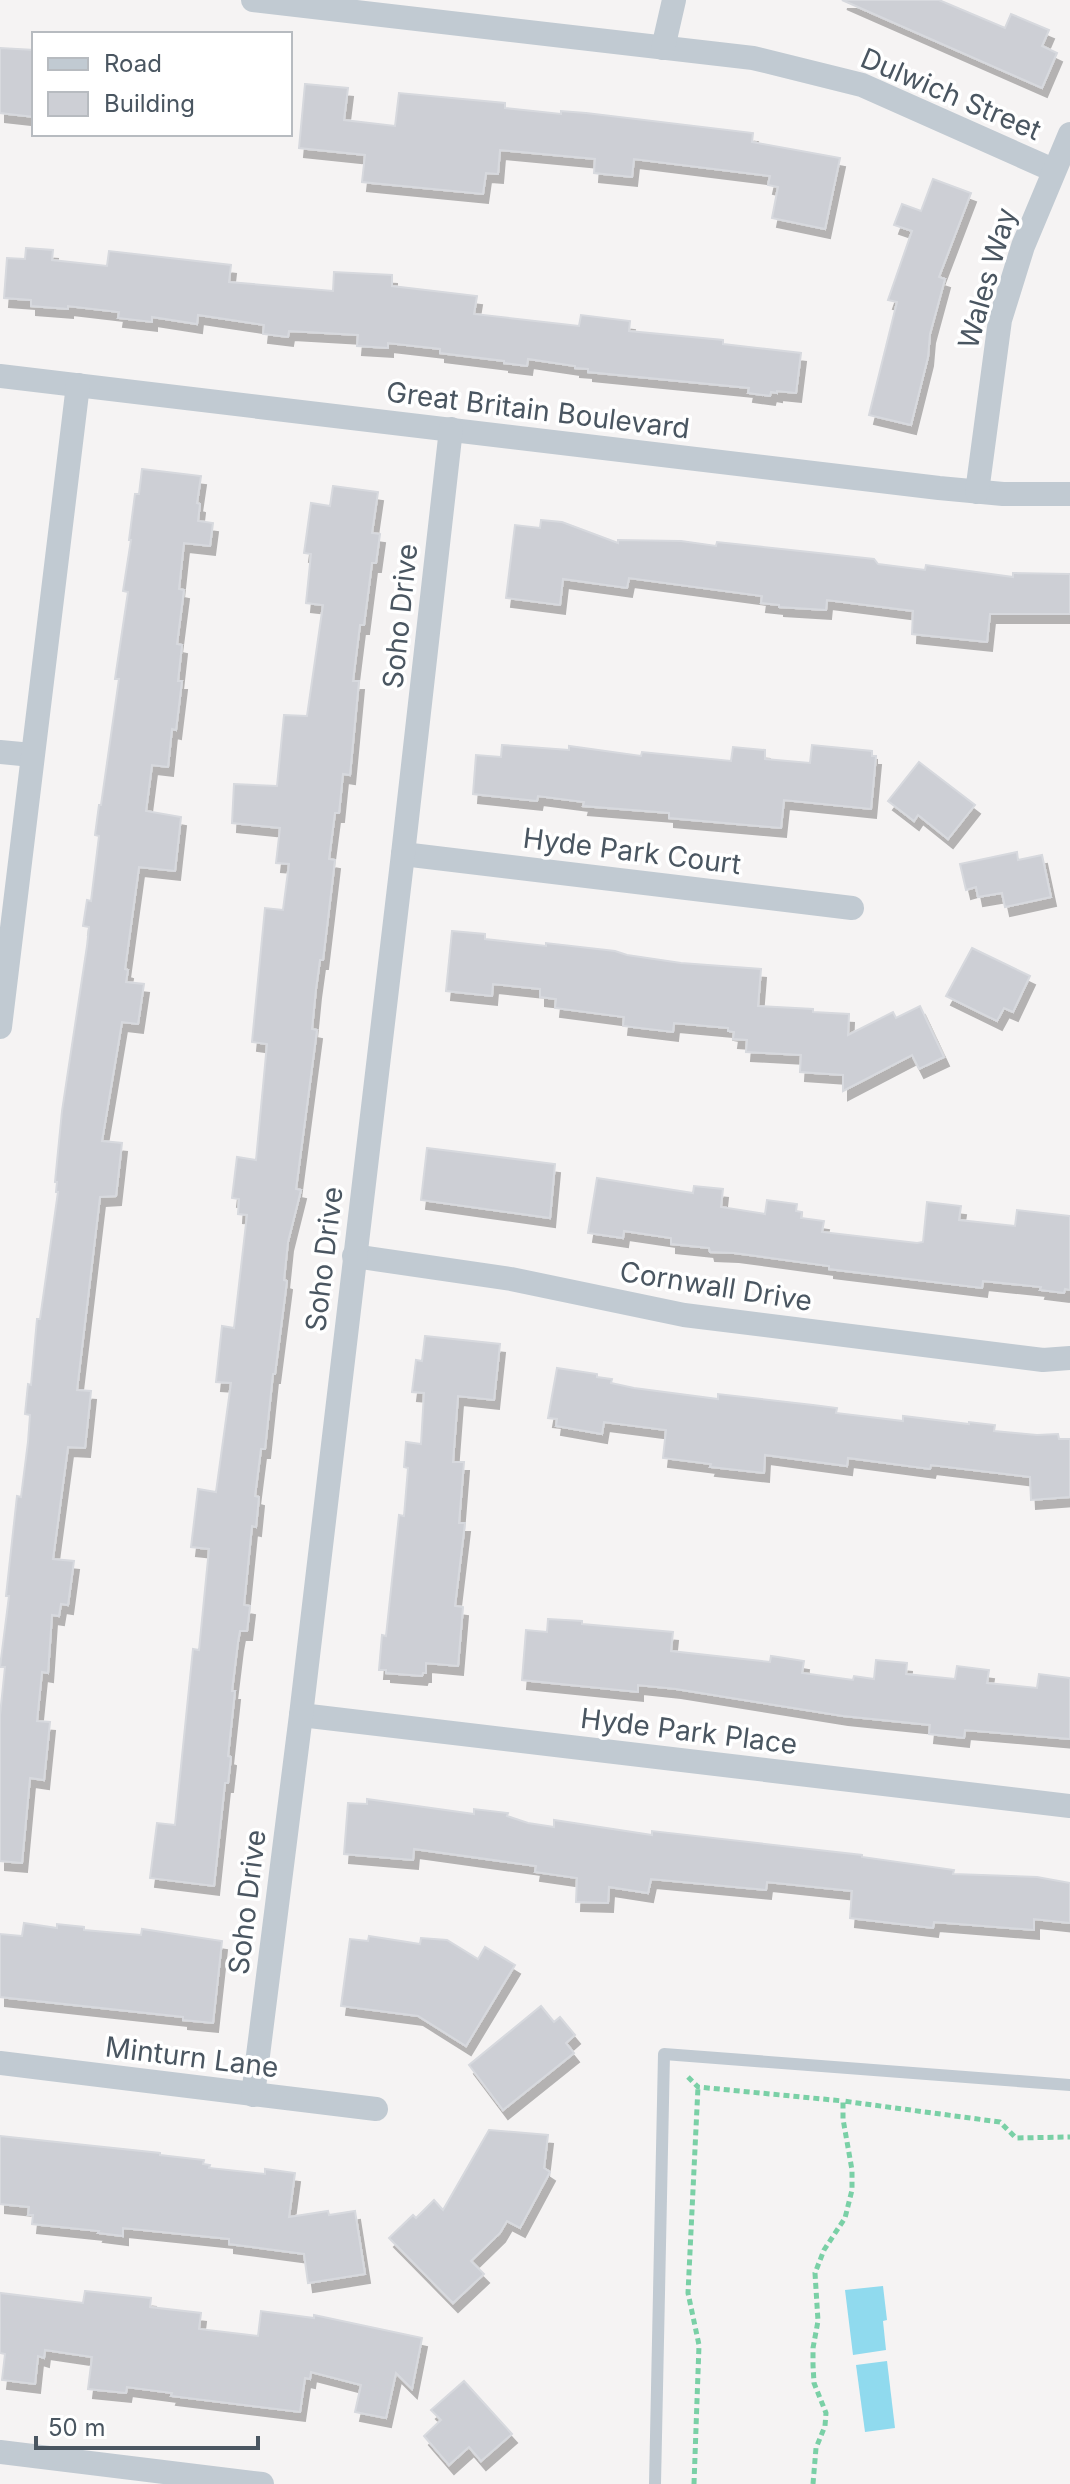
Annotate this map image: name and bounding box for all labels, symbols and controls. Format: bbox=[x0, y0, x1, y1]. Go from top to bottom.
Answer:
legend bbox=[32, 32, 292, 136]
street label: Dulwich Street bbox=[856, 41, 1046, 147]
text: Road bbox=[104, 49, 162, 78]
text: Building bbox=[104, 89, 195, 118]
street label: Wales Way bbox=[951, 204, 1023, 352]
street label: Great Britain Boulevard bbox=[384, 375, 692, 445]
street label: Soho Drive bbox=[375, 542, 425, 690]
street label: Hyde Park Court bbox=[521, 821, 743, 881]
street label: Soho Drive bbox=[298, 1185, 350, 1333]
street label: Cornwall Drive bbox=[617, 1254, 815, 1318]
street label: Hyde Park Place bbox=[579, 1701, 799, 1761]
street label: Soho Drive bbox=[221, 1828, 273, 1976]
street label: Minturn Lane bbox=[103, 2030, 281, 2084]
scale bar bbox=[36, 2400, 258, 2450]
text: 50 m bbox=[48, 2413, 106, 2442]

